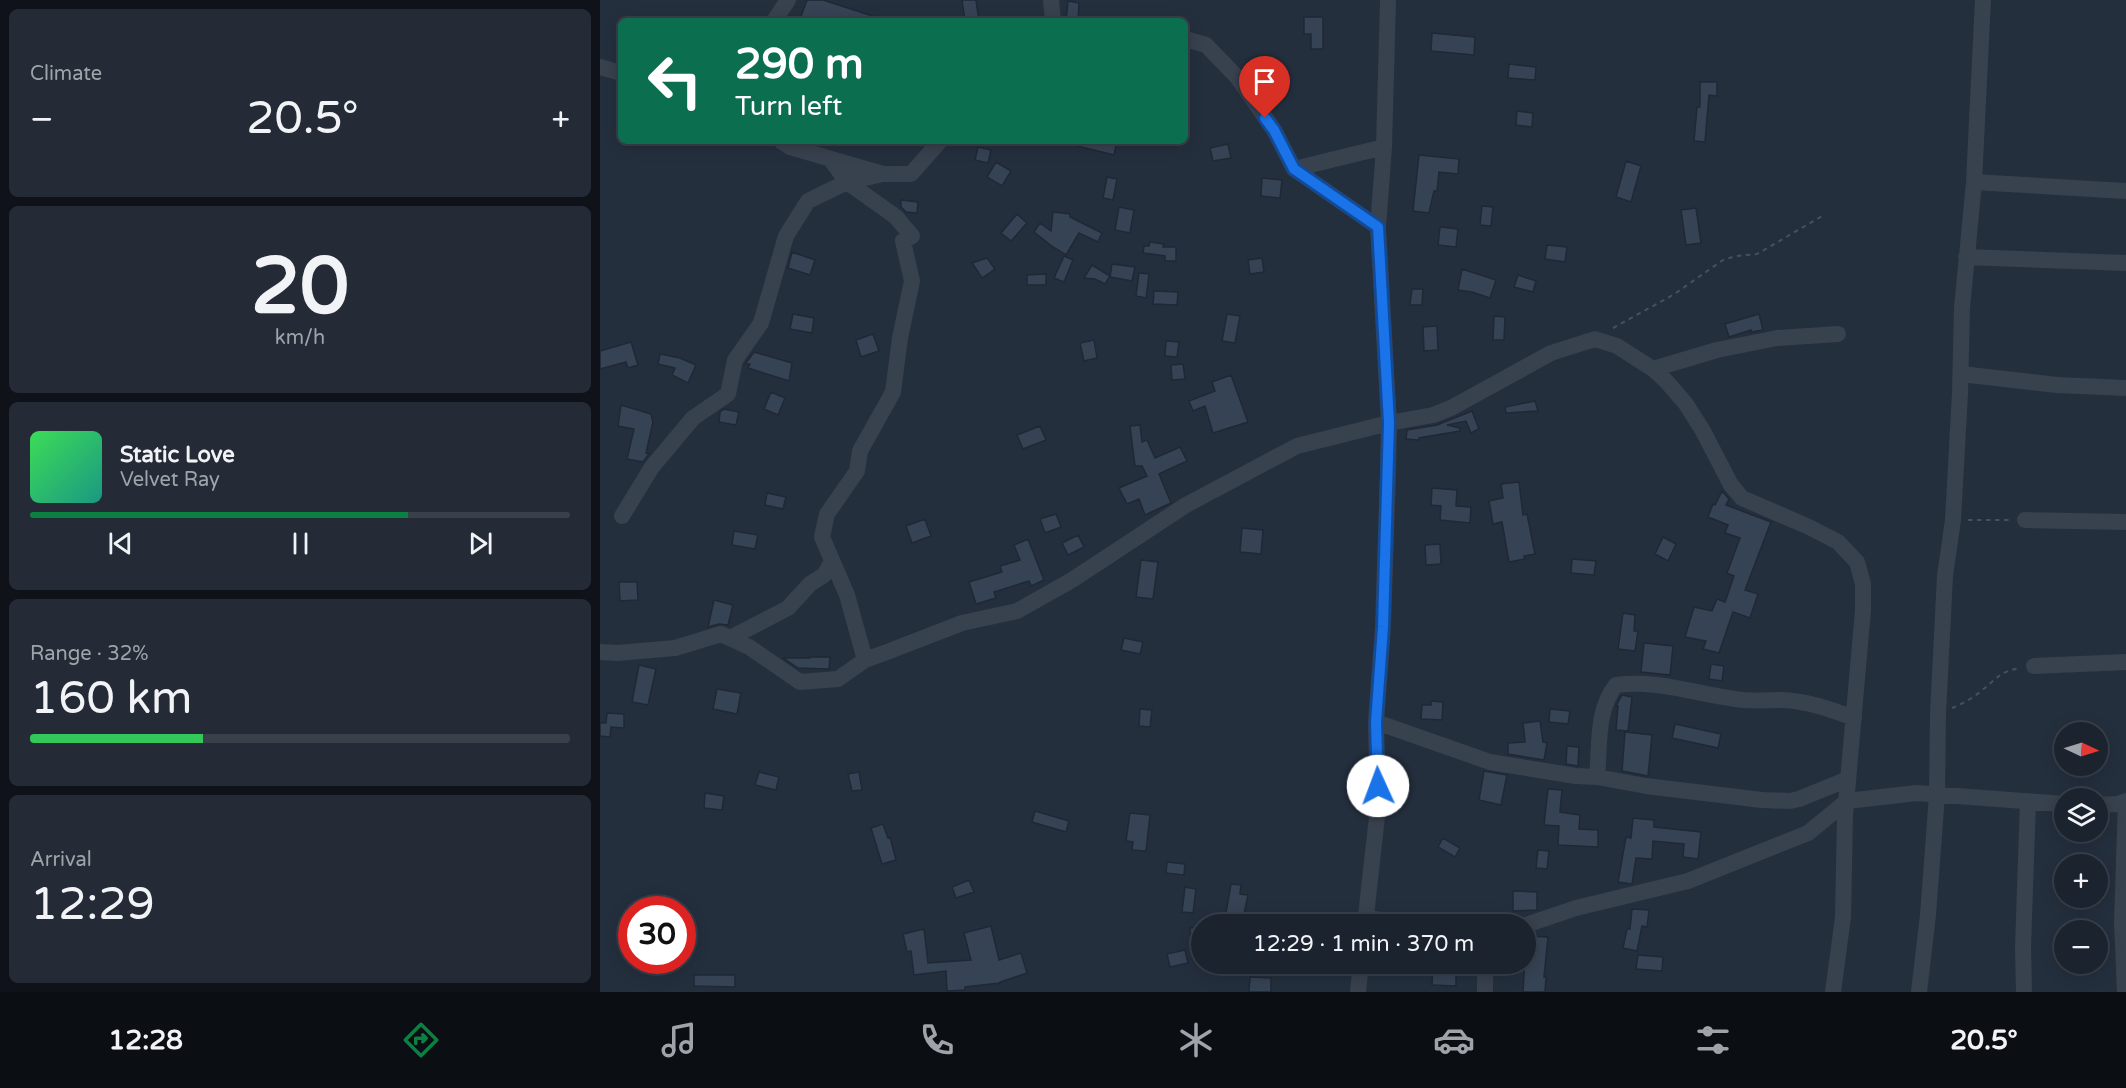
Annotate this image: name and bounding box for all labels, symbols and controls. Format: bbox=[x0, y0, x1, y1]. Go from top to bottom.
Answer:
text: 290 m bbox=[735, 39, 864, 90]
icon: left bbox=[636, 42, 714, 120]
pin bbox=[1239, 56, 1290, 118]
text: Climate bbox=[30, 62, 102, 86]
icon: arrive bbox=[1248, 65, 1281, 98]
text: Turn left bbox=[735, 90, 842, 123]
text: 20.5° bbox=[246, 92, 359, 146]
text: − bbox=[30, 100, 54, 139]
text: + bbox=[551, 100, 570, 139]
text: 20 bbox=[251, 240, 349, 334]
text: km/h bbox=[275, 326, 325, 350]
text: Static Love bbox=[120, 442, 235, 468]
text: Velvet Ray bbox=[120, 468, 220, 492]
icon: previous bbox=[104, 527, 137, 560]
icon: pause bbox=[284, 527, 317, 560]
icon: next bbox=[464, 527, 497, 560]
text: Range · 32% bbox=[30, 642, 149, 666]
text: 160 km bbox=[30, 672, 192, 726]
north arrow bbox=[2054, 722, 2108, 776]
map controls bbox=[2054, 722, 2108, 974]
position arrow bbox=[1346, 754, 1410, 818]
button: layers bbox=[2054, 788, 2108, 842]
text: Arrival bbox=[30, 848, 92, 872]
button: + bbox=[2054, 854, 2108, 908]
text: 12:29 bbox=[30, 878, 155, 932]
speed limit sign: 30 bbox=[618, 896, 696, 974]
button: − bbox=[2054, 920, 2108, 974]
text: 12:29 · 1 min · 370 m bbox=[1253, 931, 1474, 957]
icon: directions bbox=[400, 1019, 442, 1061]
icon: music bbox=[658, 1019, 700, 1061]
icon: phone bbox=[916, 1019, 958, 1061]
icon: climate bbox=[1175, 1019, 1217, 1061]
icon: car bbox=[1433, 1019, 1475, 1061]
icon: filters bbox=[1692, 1019, 1734, 1061]
text: 12:28 bbox=[108, 1024, 183, 1057]
text: 20.5° bbox=[1950, 1024, 2018, 1057]

